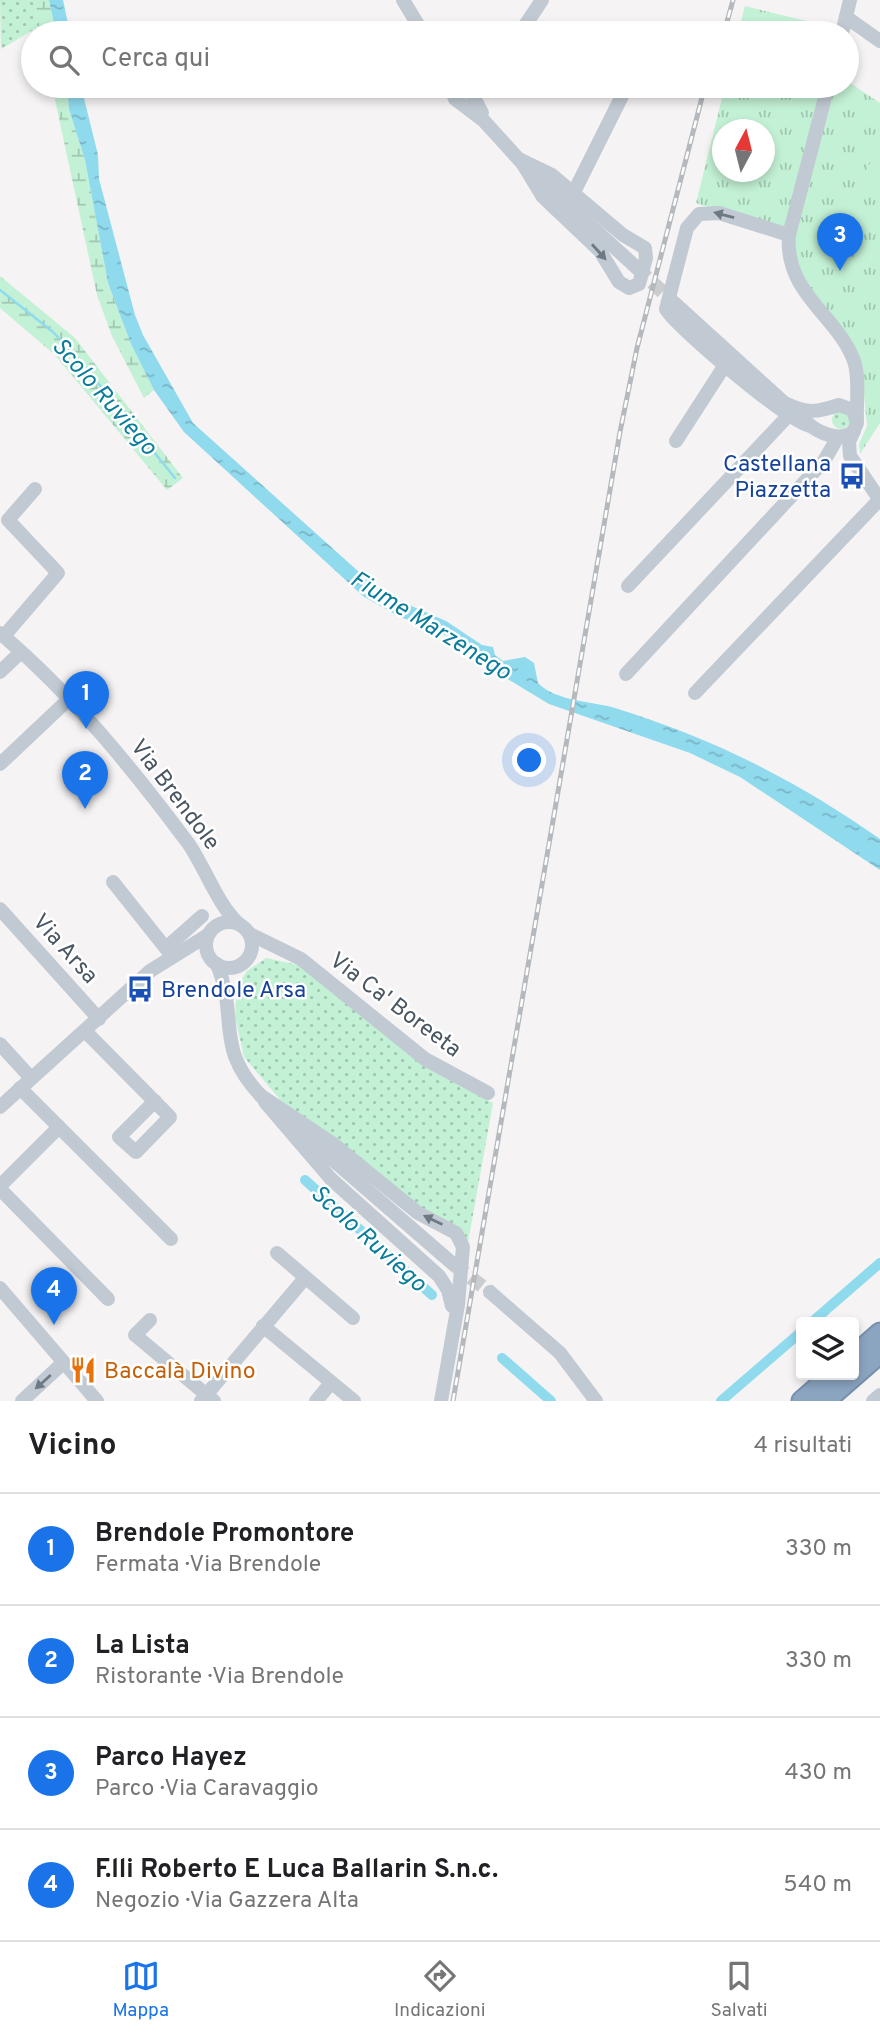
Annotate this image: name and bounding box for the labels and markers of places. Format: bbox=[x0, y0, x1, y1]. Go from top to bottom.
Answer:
pin: 3 bbox=[817, 213, 863, 271]
place label: Castellana Piazzetta bbox=[723, 451, 831, 506]
bus stop icon: Castellana Piazzetta bbox=[837, 461, 867, 491]
pin: 1 bbox=[63, 671, 109, 729]
pin: 2 bbox=[62, 751, 108, 809]
bus stop icon: Brendole Arsa bbox=[125, 974, 155, 1004]
place label: Brendole Arsa bbox=[161, 977, 306, 1006]
pin: 4 bbox=[31, 1267, 77, 1325]
restaurant icon: Baccalà Divino bbox=[68, 1355, 98, 1385]
place label: Baccalà Divino bbox=[104, 1358, 256, 1387]

